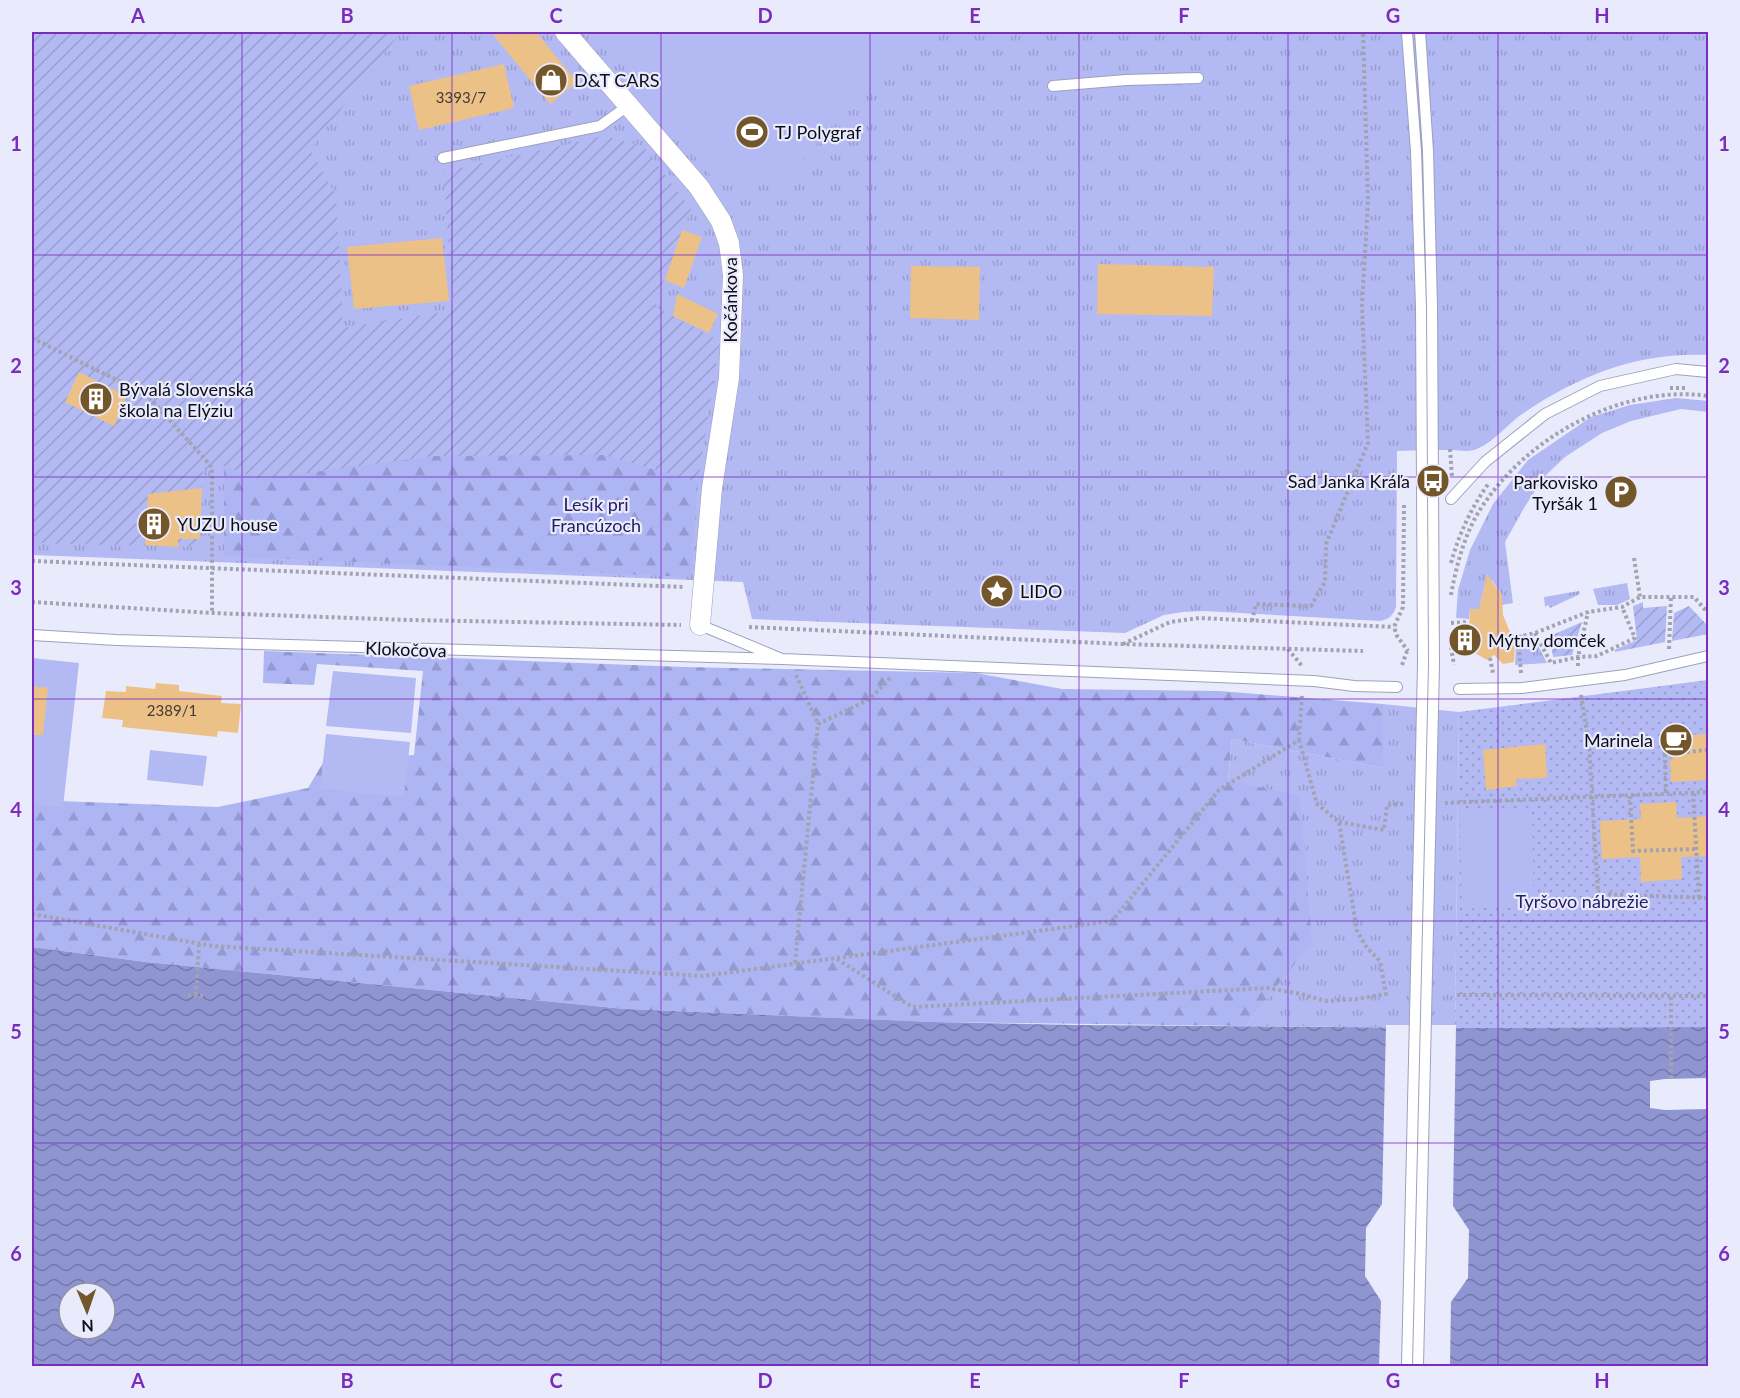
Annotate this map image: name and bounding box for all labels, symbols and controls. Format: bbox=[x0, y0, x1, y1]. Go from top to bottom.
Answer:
text: A bbox=[130, 3, 145, 27]
text: B bbox=[340, 3, 354, 27]
text: C bbox=[549, 3, 563, 27]
text: D bbox=[757, 3, 773, 27]
text: E bbox=[969, 3, 981, 27]
text: F bbox=[1178, 3, 1190, 27]
text: G bbox=[1386, 3, 1400, 27]
text: H bbox=[1594, 3, 1610, 27]
shop icon: D&T CARS bbox=[533, 62, 569, 98]
place label: D&T CARS bbox=[574, 69, 660, 91]
house number: 3393/7 bbox=[436, 88, 486, 106]
sports icon: TJ Polygraf bbox=[734, 114, 770, 150]
place label: TJ Polygraf bbox=[775, 121, 862, 143]
text: 1 bbox=[10, 131, 22, 155]
text: 1 bbox=[1718, 131, 1730, 155]
street label: Kočánkova bbox=[719, 257, 741, 343]
text: 2 bbox=[10, 353, 22, 377]
text: 2 bbox=[1718, 353, 1730, 377]
place label: Bývalá Slovenská škola na Elýziu bbox=[119, 378, 254, 421]
building icon: Bývalá Slovenská škola na Elýziu bbox=[78, 381, 114, 417]
bus stop icon: Sad Janka Kráľa bbox=[1415, 463, 1451, 499]
place label: Sad Janka Kráľa bbox=[1288, 470, 1410, 492]
place label: Parkovisko Tyršák 1 bbox=[1513, 471, 1598, 514]
parking icon: Parkovisko Tyršák 1 bbox=[1603, 474, 1639, 510]
park label: Lesík pri Francúzoch bbox=[551, 493, 641, 536]
building icon: YUZU house bbox=[136, 506, 172, 542]
place label: YUZU house bbox=[177, 513, 278, 535]
place icon: LIDO bbox=[979, 573, 1015, 609]
text: 3 bbox=[10, 575, 22, 599]
text: 3 bbox=[1718, 575, 1730, 599]
place label: LIDO bbox=[1020, 580, 1062, 602]
building icon: Mýtny domček bbox=[1447, 622, 1483, 658]
place label: Mýtny domček bbox=[1488, 629, 1607, 651]
street label: Klokočova bbox=[365, 637, 447, 661]
house number: 2389/1 bbox=[147, 701, 197, 719]
cafe icon: Marinela bbox=[1658, 722, 1694, 758]
place label: Marinela bbox=[1584, 729, 1653, 751]
text: 4 bbox=[10, 797, 22, 821]
text: 4 bbox=[1718, 797, 1730, 821]
park label: Tyršovo nábrežie bbox=[1515, 890, 1649, 912]
text: 5 bbox=[10, 1019, 22, 1043]
text: 5 bbox=[1718, 1019, 1730, 1043]
text: 6 bbox=[10, 1241, 22, 1265]
text: 6 bbox=[1718, 1241, 1730, 1265]
north arrow bbox=[57, 1281, 117, 1341]
text: N bbox=[81, 1317, 94, 1336]
text: A bbox=[130, 1368, 145, 1392]
text: B bbox=[340, 1368, 354, 1392]
text: C bbox=[549, 1368, 563, 1392]
text: D bbox=[757, 1368, 773, 1392]
text: E bbox=[969, 1368, 981, 1392]
text: F bbox=[1178, 1368, 1190, 1392]
text: G bbox=[1386, 1368, 1400, 1392]
text: H bbox=[1594, 1368, 1610, 1392]

